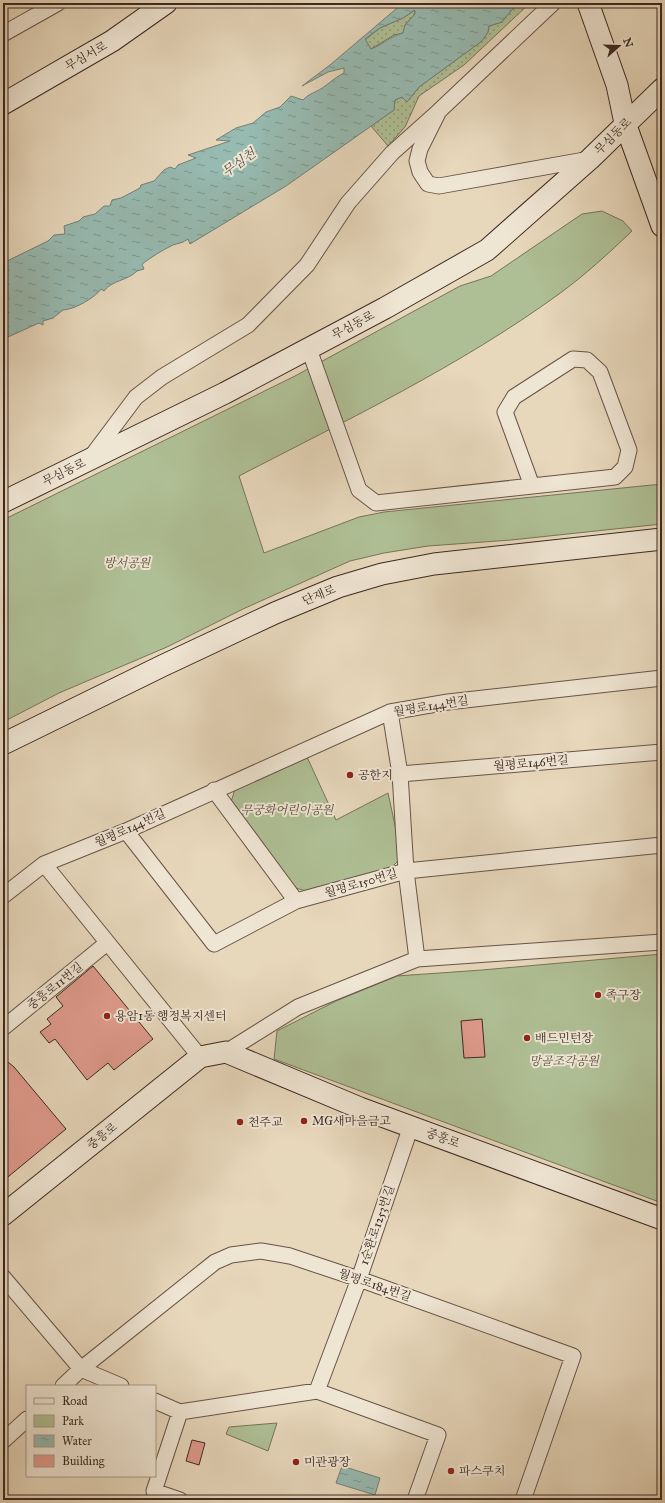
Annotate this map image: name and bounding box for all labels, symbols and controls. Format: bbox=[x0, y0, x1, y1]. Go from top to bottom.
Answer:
north arrow bbox=[599, 26, 639, 66]
text: N bbox=[620, 36, 636, 50]
street label: 무심서로 bbox=[62, 38, 110, 74]
street label: 무심동로 bbox=[592, 114, 635, 157]
water label: 무심천 bbox=[219, 145, 260, 181]
street label: 무심동로 bbox=[329, 308, 377, 342]
street label: 무심동로 bbox=[40, 455, 88, 488]
park label: 방서공원 bbox=[104, 556, 152, 570]
street label: 단재로 bbox=[300, 582, 338, 608]
street label: 월평로144번길 bbox=[392, 693, 470, 719]
street label: 월평로146번길 bbox=[493, 753, 569, 773]
place label: 공한지 bbox=[358, 768, 393, 782]
marker: 공한지 bbox=[345, 770, 355, 780]
park label: 무궁화어린이공원 bbox=[241, 803, 335, 817]
street label: 월평로144번길 bbox=[92, 806, 168, 850]
street label: 월평로150번길 bbox=[323, 866, 399, 900]
street label: 중흥로11번길 bbox=[24, 959, 86, 1013]
place label: 족구장 bbox=[606, 988, 641, 1002]
marker: 족구장 bbox=[593, 990, 603, 1000]
place label: 용암1동 행정복지센터 bbox=[115, 1009, 227, 1023]
marker: 용암1동 행정복지센터 bbox=[102, 1011, 112, 1021]
place label: 배드민턴장 bbox=[535, 1031, 593, 1045]
marker: 배드민턴장 bbox=[522, 1033, 532, 1043]
park label: 망골조각공원 bbox=[529, 1054, 600, 1068]
place label: MG새마을금고 bbox=[312, 1114, 391, 1128]
place label: 천주교 bbox=[248, 1115, 283, 1129]
marker: MG새마을금고 bbox=[299, 1116, 309, 1126]
marker: 천주교 bbox=[235, 1117, 245, 1127]
street label: 중흥로 bbox=[84, 1119, 120, 1152]
street label: 중흥로 bbox=[424, 1125, 462, 1151]
street label: 1순환로1253번길 bbox=[357, 1183, 397, 1267]
street label: 월평로184번길 bbox=[337, 1266, 413, 1304]
legend bbox=[26, 1385, 156, 1477]
text: Road bbox=[62, 1394, 88, 1408]
text: Park bbox=[62, 1414, 84, 1428]
text: Water bbox=[62, 1434, 92, 1448]
text: Building bbox=[62, 1454, 105, 1469]
place label: 미관광장 bbox=[304, 1455, 351, 1469]
marker: 미관광장 bbox=[291, 1457, 301, 1467]
place label: 파스쿠치 bbox=[459, 1464, 505, 1478]
marker: 파스쿠치 bbox=[446, 1466, 456, 1476]

